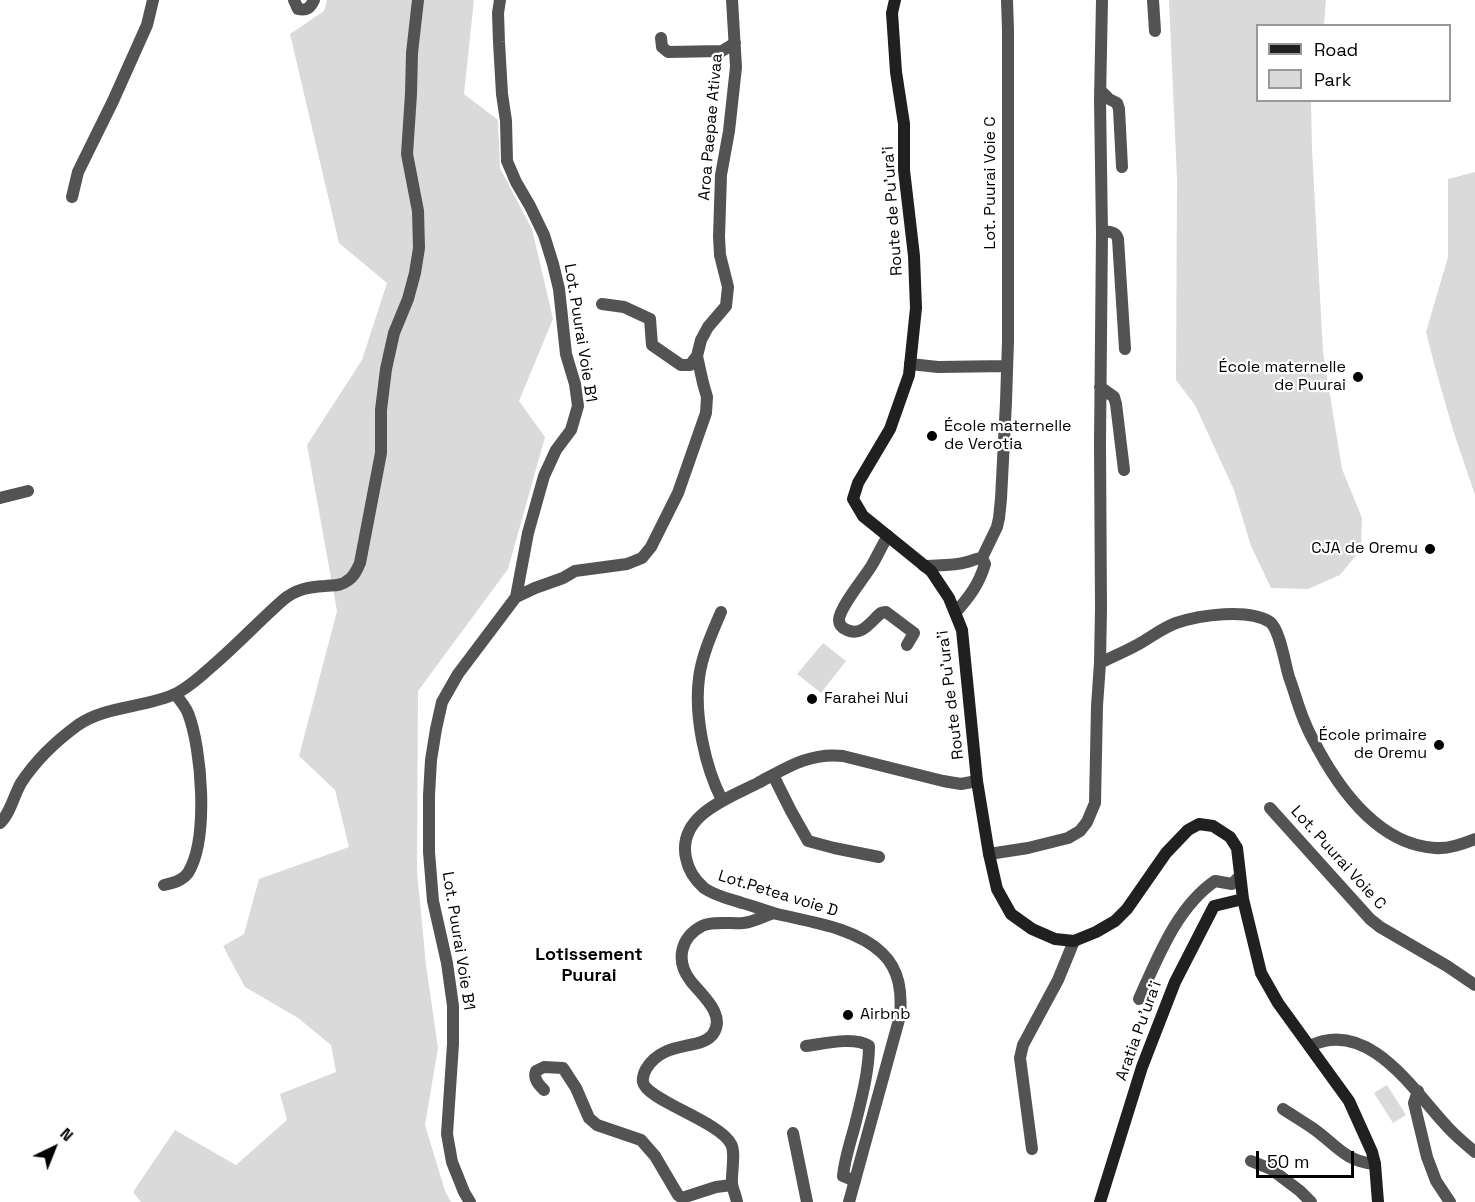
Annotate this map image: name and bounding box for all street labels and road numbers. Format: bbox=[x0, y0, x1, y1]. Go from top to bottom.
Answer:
street label: Aroa Paepae Ativaa bbox=[695, 53, 727, 201]
street label: Lot. Puurai Voie C bbox=[981, 117, 1001, 249]
street label: Route de Pu'ura'i bbox=[879, 145, 907, 277]
street label: Lot. Puurai Voie B1 bbox=[560, 262, 600, 404]
street label: Route de Pu'ura'i bbox=[934, 629, 968, 761]
street label: Lot. Puurai Voie C bbox=[1286, 802, 1390, 914]
street label: Lot.Petea voie D bbox=[716, 867, 840, 921]
street label: Lot. Puurai Voie B1 bbox=[438, 870, 478, 1012]
street label: Aratia Pu'ura'i bbox=[1112, 978, 1166, 1084]

